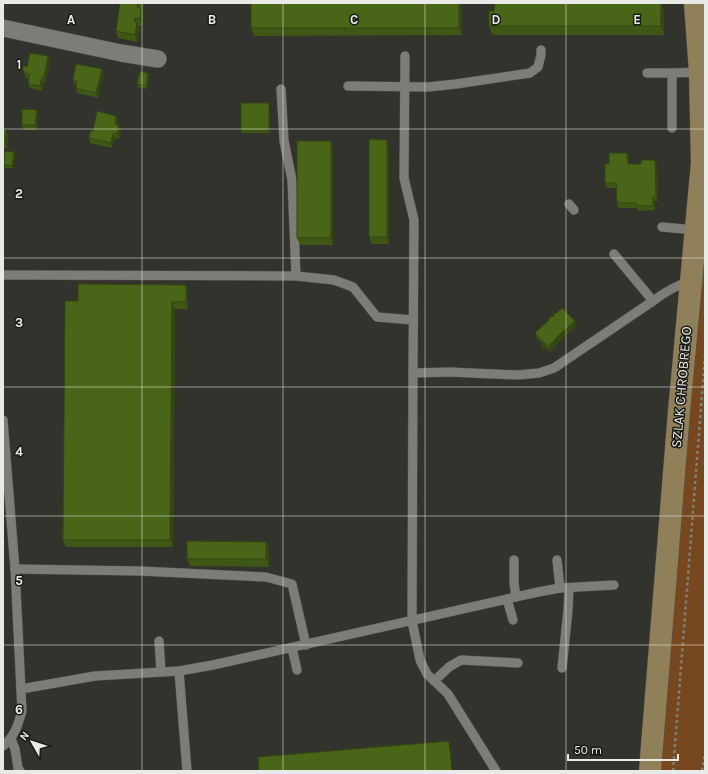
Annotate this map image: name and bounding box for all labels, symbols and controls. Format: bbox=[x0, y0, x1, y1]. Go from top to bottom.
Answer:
text: A bbox=[67, 12, 75, 27]
text: B bbox=[208, 12, 216, 27]
text: C bbox=[350, 12, 358, 27]
text: D bbox=[492, 12, 501, 27]
text: E bbox=[633, 12, 641, 27]
text: 1 bbox=[17, 57, 21, 72]
text: 2 bbox=[15, 186, 23, 201]
text: 3 bbox=[15, 315, 23, 330]
street label: SZLAK CHROBREGO bbox=[668, 326, 695, 449]
text: 4 bbox=[15, 444, 23, 459]
text: 5 bbox=[15, 573, 23, 588]
text: 6 bbox=[15, 702, 23, 717]
north arrow bbox=[12, 722, 52, 762]
text: N bbox=[17, 729, 32, 743]
scale bar bbox=[568, 736, 678, 762]
text: 50 m bbox=[574, 743, 602, 757]

